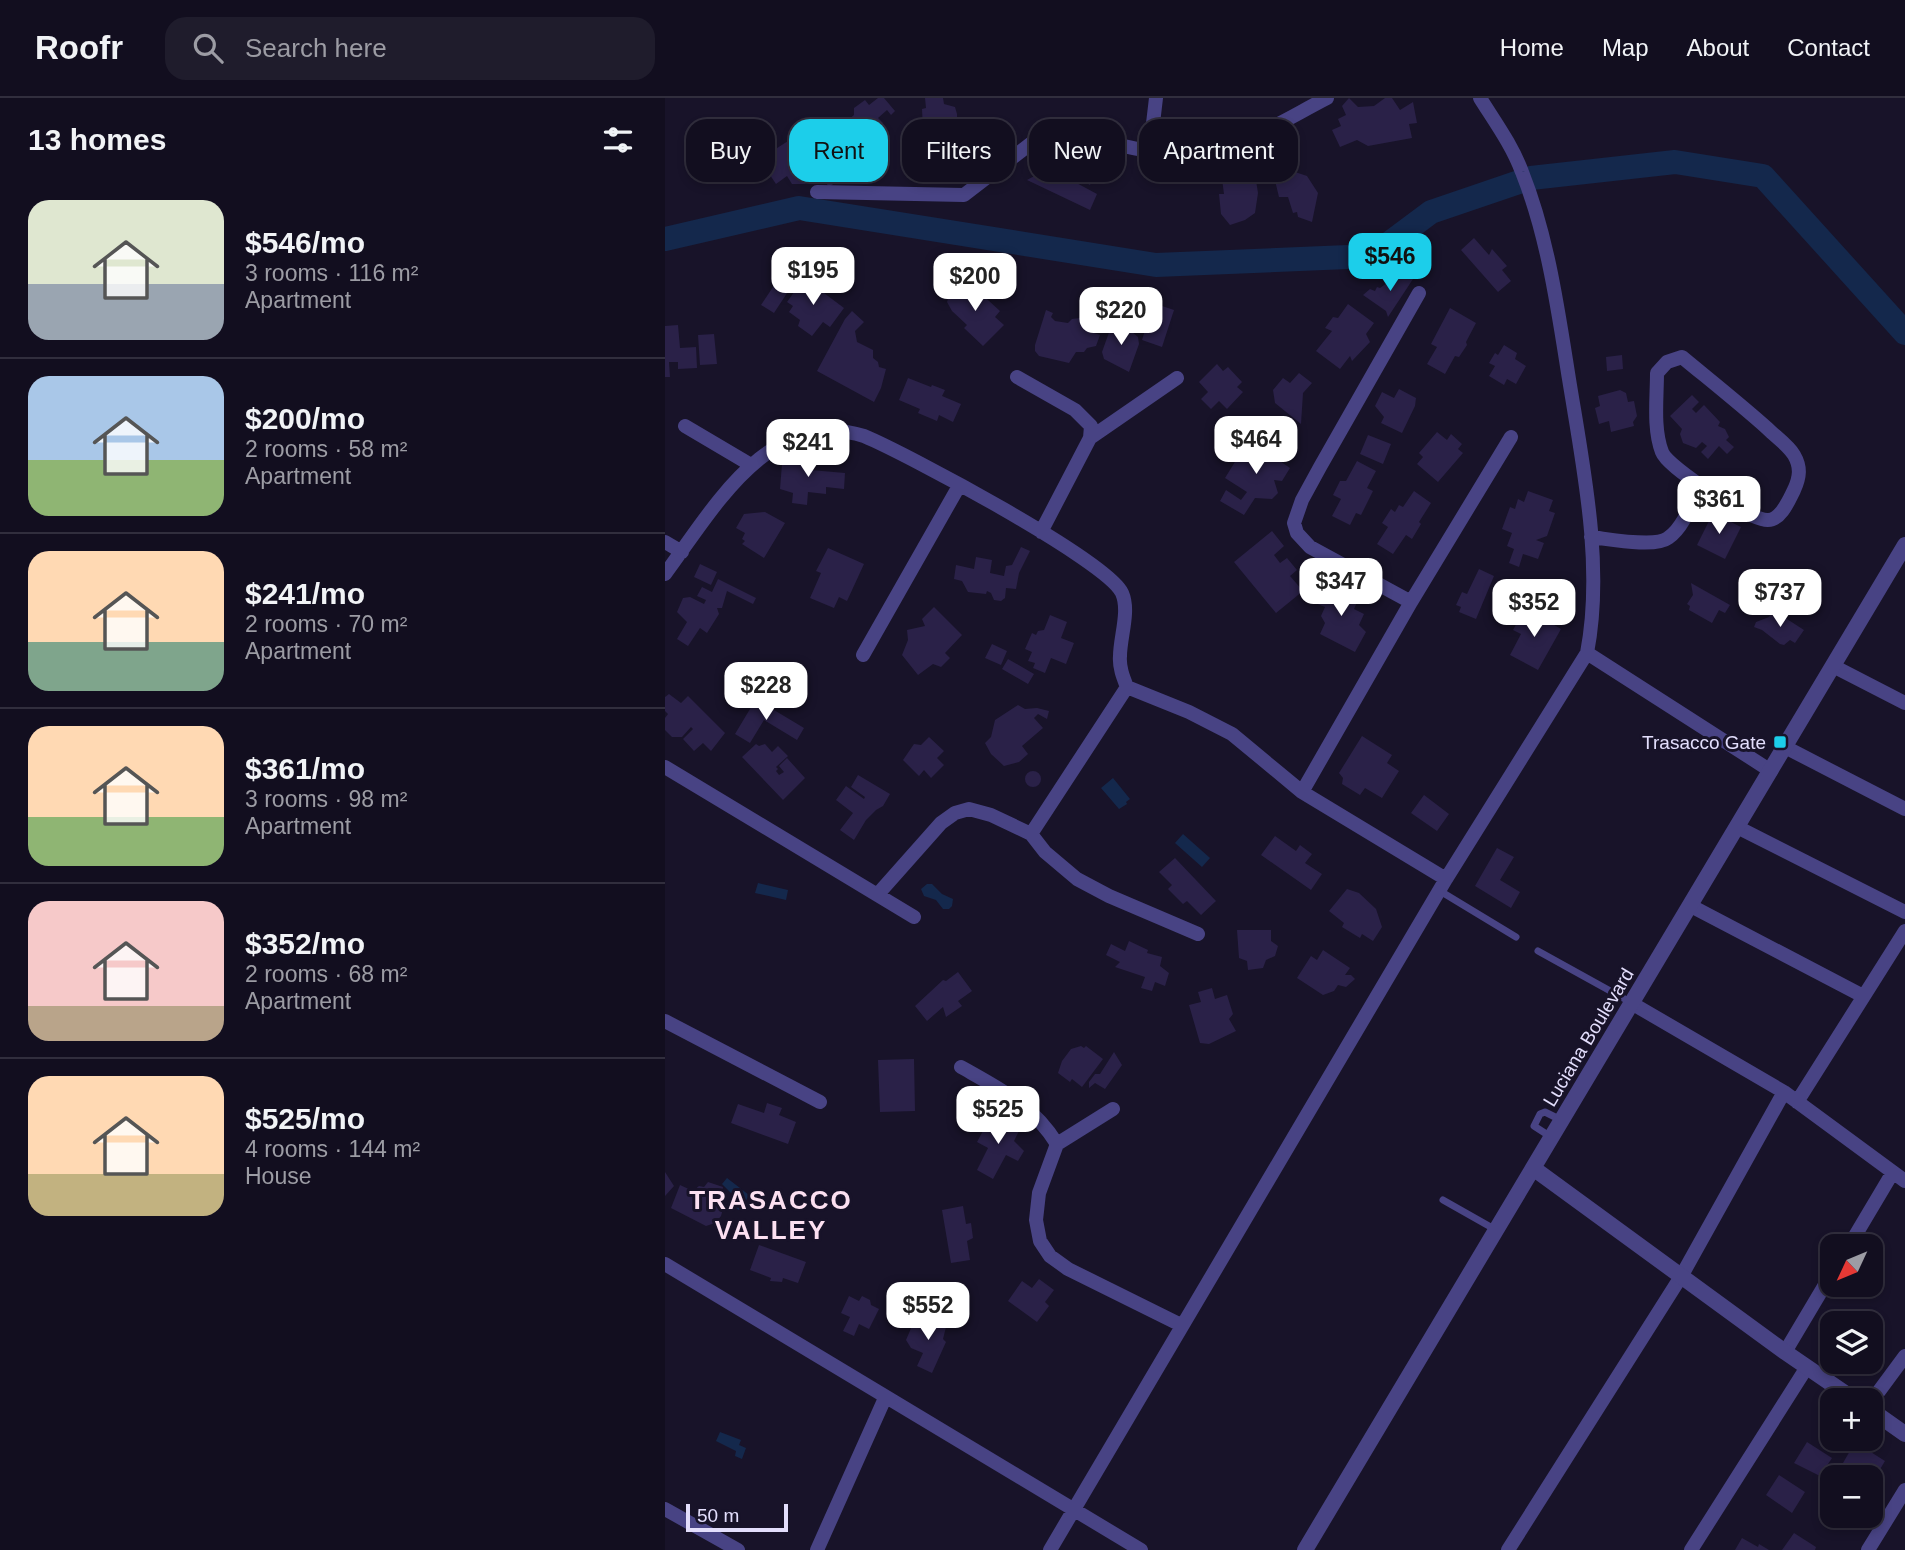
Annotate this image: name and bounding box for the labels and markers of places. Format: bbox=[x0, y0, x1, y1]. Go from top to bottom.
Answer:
pin: $546 bbox=[1349, 234, 1431, 293]
pin: $195 bbox=[772, 248, 854, 307]
pin: $200 bbox=[934, 254, 1016, 313]
pin: $220 bbox=[1080, 288, 1162, 347]
pin: $464 bbox=[1215, 416, 1297, 476]
pin: $241 bbox=[767, 420, 849, 479]
pin: $361 bbox=[1678, 476, 1760, 536]
pin: $347 bbox=[1300, 559, 1382, 618]
pin: $737 bbox=[1739, 570, 1821, 629]
pin: $352 bbox=[1493, 580, 1575, 639]
pin: $228 bbox=[725, 662, 807, 722]
place label: Trasacco Gate bbox=[1642, 732, 1766, 753]
marker: Trasacco Gate bbox=[1772, 734, 1788, 750]
pin: $525 bbox=[957, 1086, 1039, 1146]
pin: $552 bbox=[887, 1282, 969, 1342]

